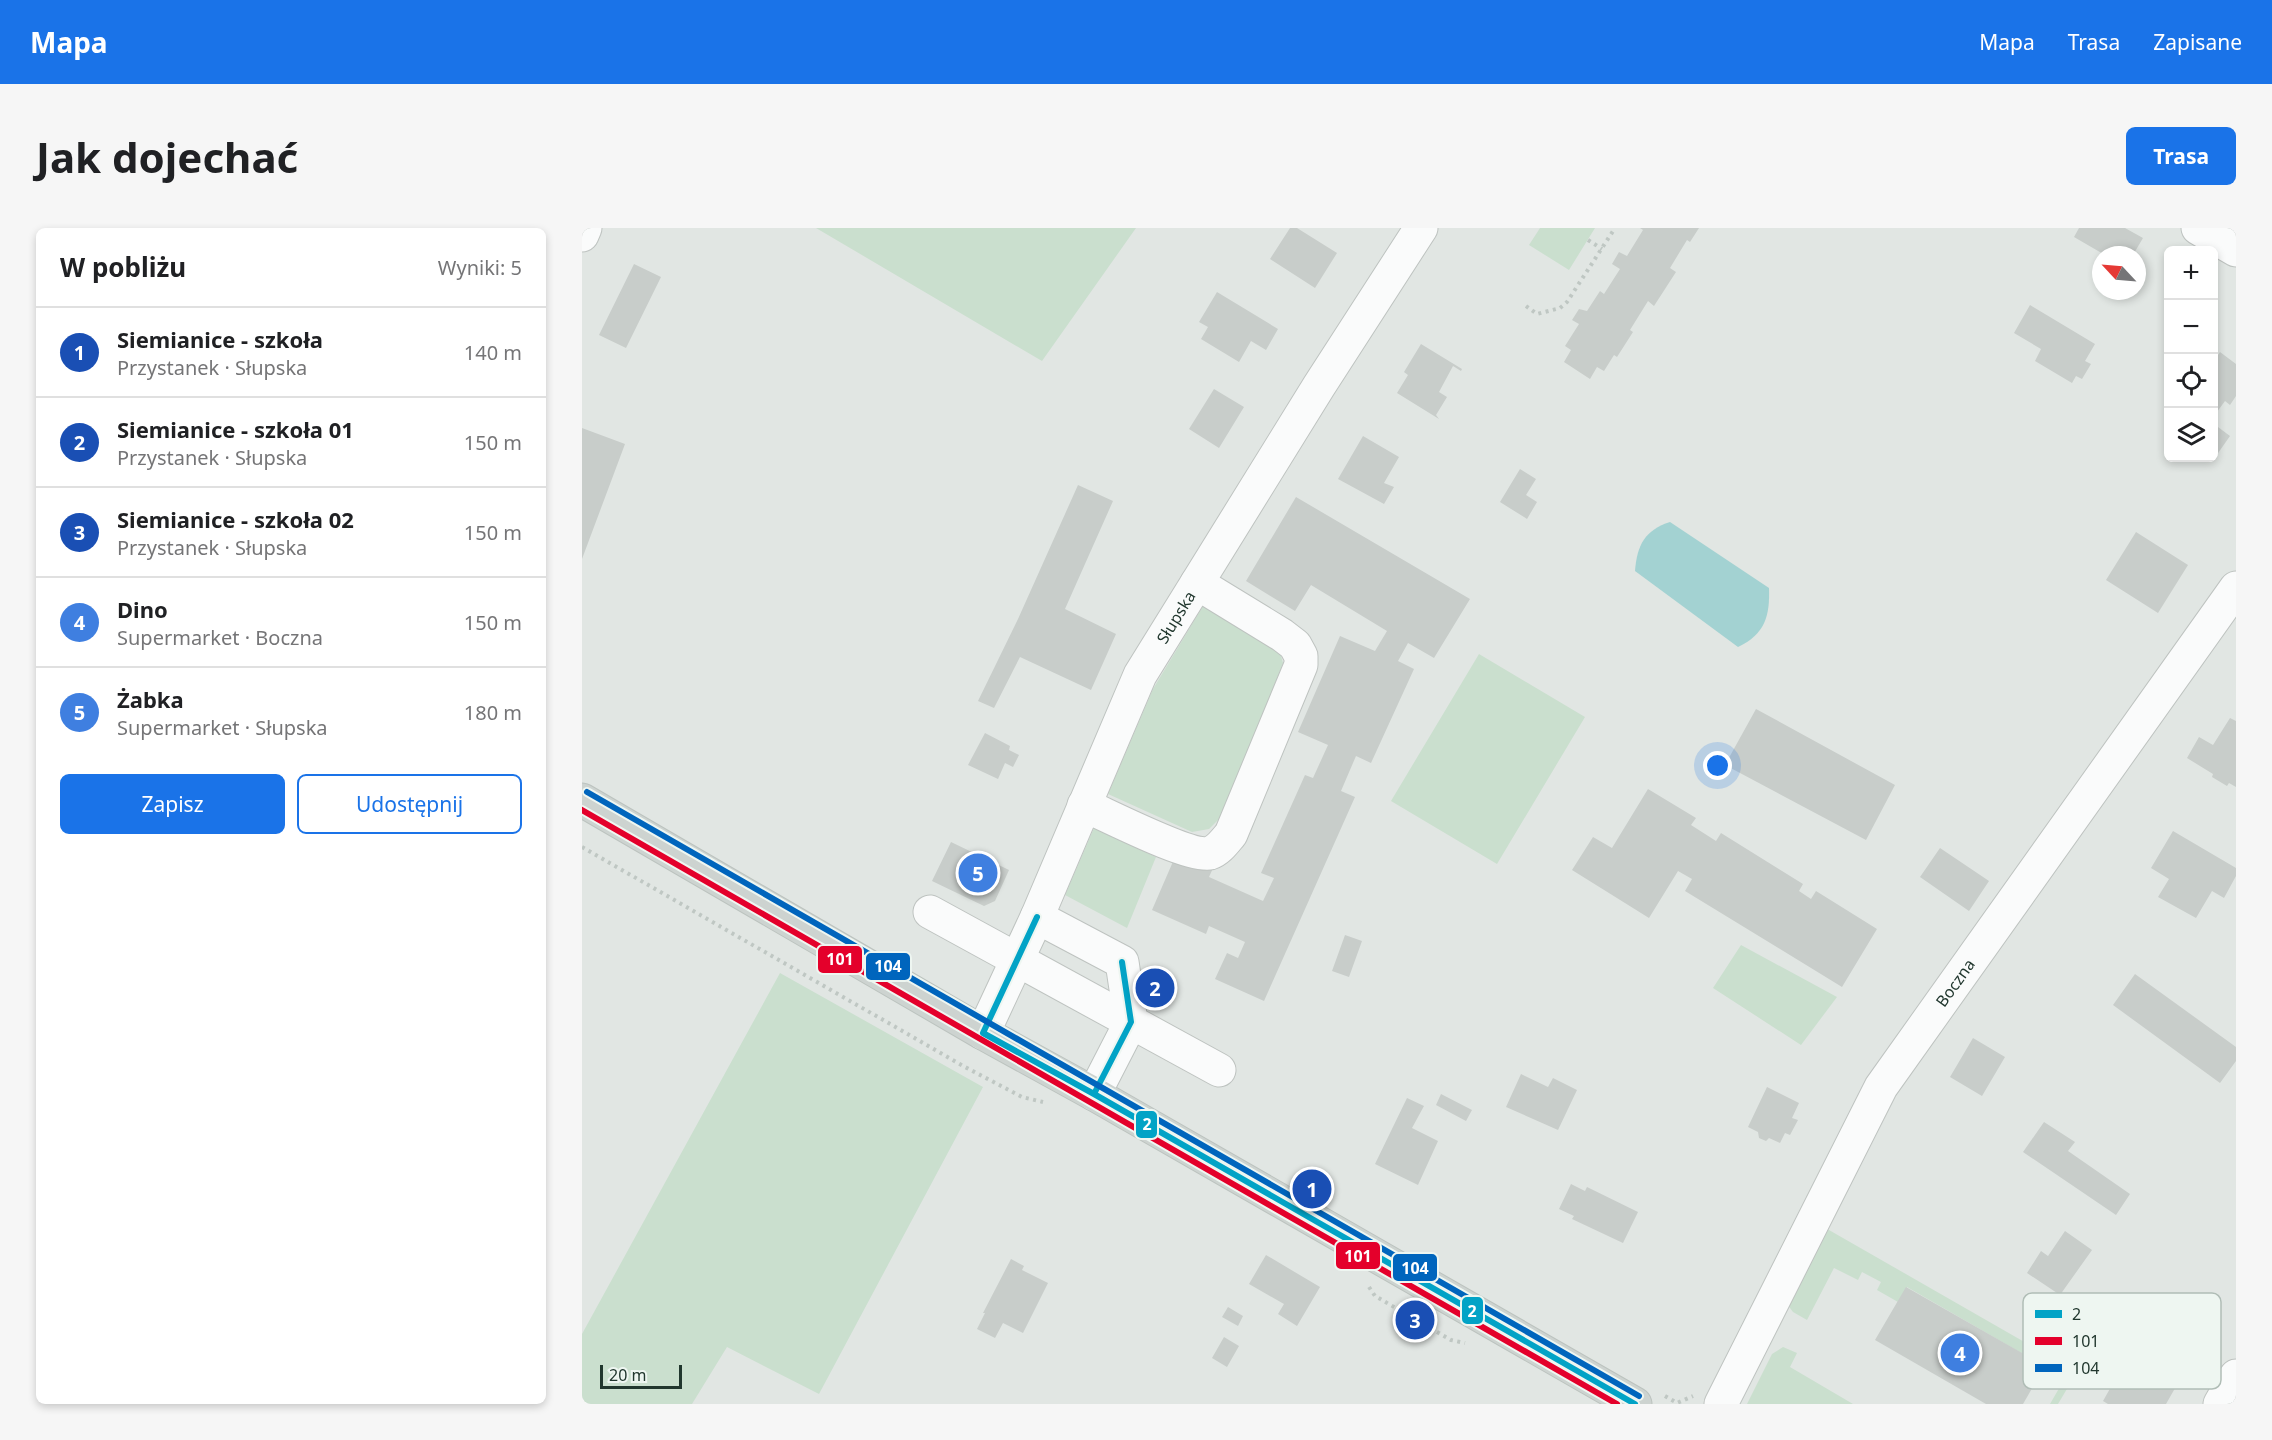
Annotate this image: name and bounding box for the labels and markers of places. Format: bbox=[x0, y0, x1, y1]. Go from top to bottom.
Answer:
pin: 5 bbox=[958, 850, 998, 896]
pin: 2 bbox=[1136, 966, 1174, 1011]
pin: 1 bbox=[1292, 1166, 1332, 1212]
pin: 3 bbox=[1396, 1298, 1434, 1342]
pin: 4 bbox=[1940, 1330, 1980, 1376]

